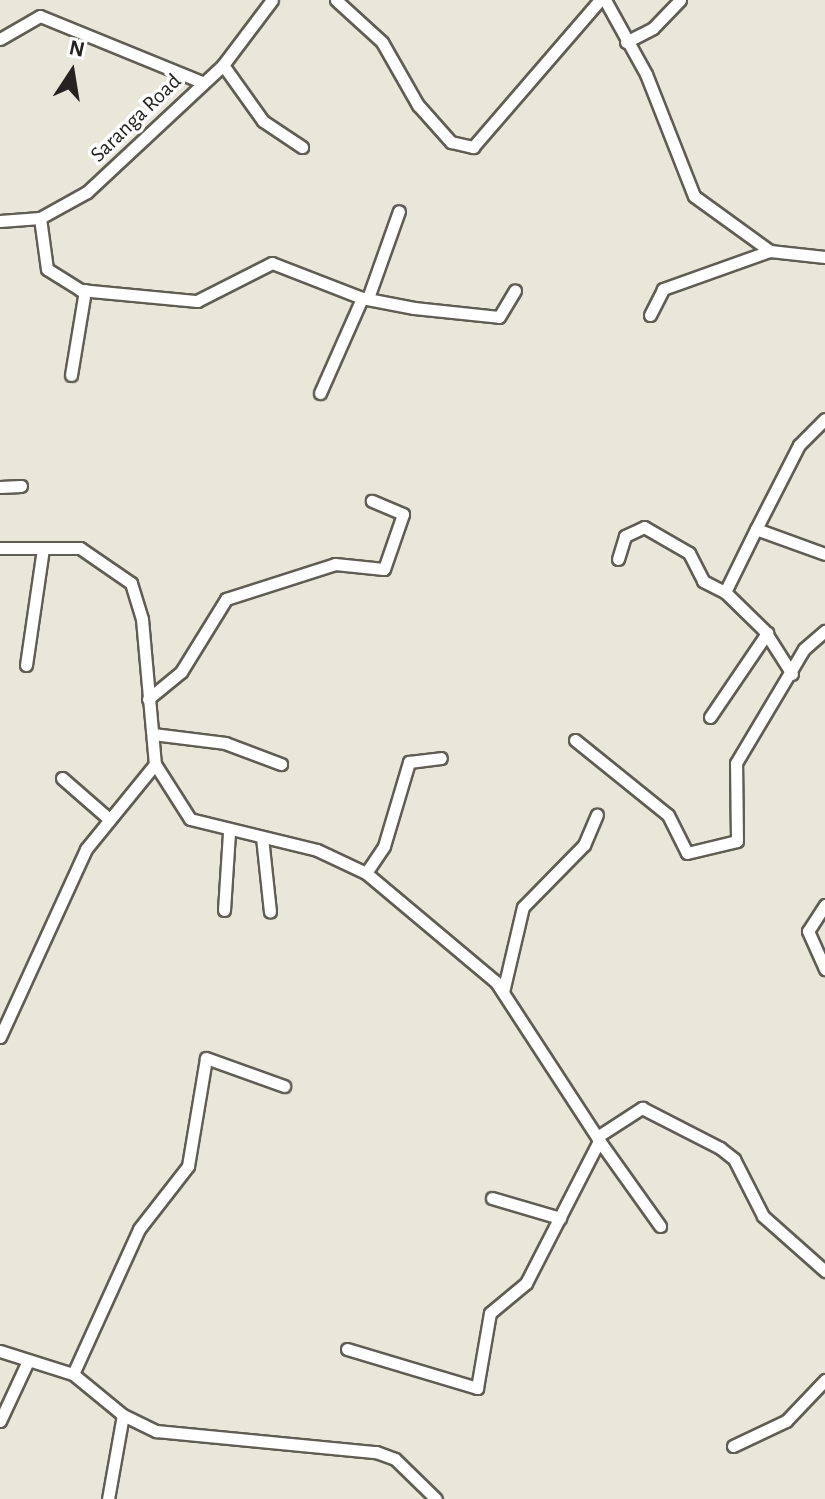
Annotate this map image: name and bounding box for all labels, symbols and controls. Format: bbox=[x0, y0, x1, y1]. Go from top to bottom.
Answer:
north arrow bbox=[32, 32, 112, 112]
text: N bbox=[67, 36, 87, 61]
street label: Saranga Road bbox=[85, 68, 187, 168]

